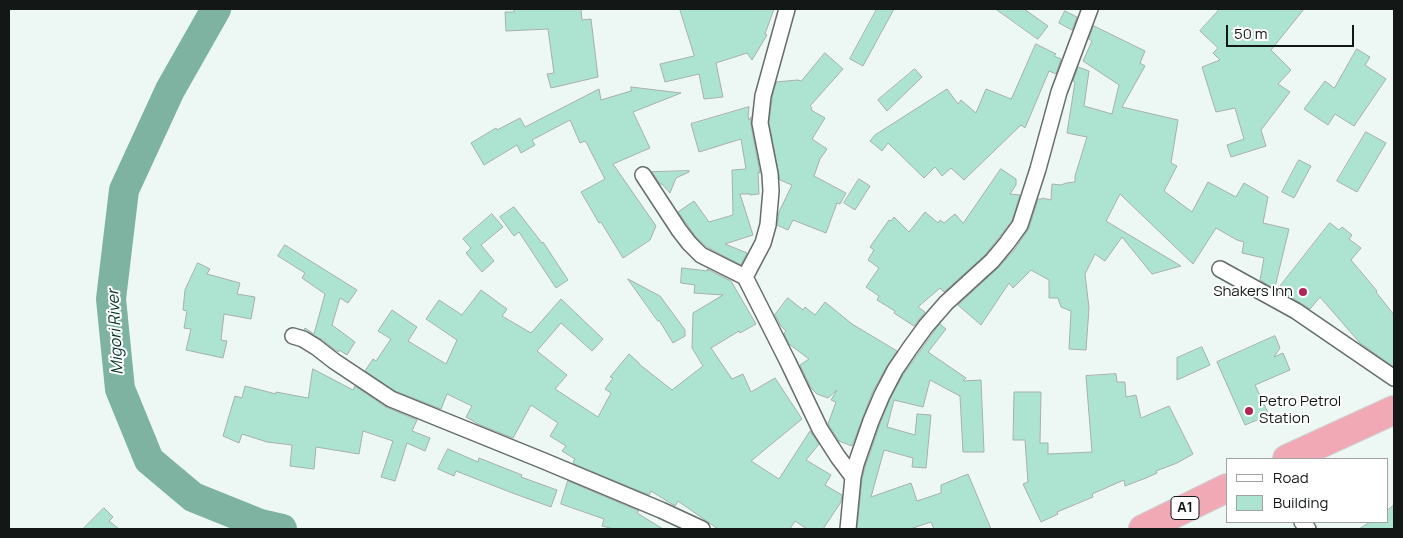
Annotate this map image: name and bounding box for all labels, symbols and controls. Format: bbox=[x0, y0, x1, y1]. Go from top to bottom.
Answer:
scale bar bbox=[1228, 15, 1356, 47]
text: 50 m bbox=[1234, 23, 1268, 44]
place label: Shakers Inn bbox=[1213, 283, 1293, 301]
marker: Shakers Inn bbox=[1297, 286, 1309, 298]
water label: Migori River bbox=[104, 289, 128, 375]
place label: Petro Petrol Station bbox=[1259, 393, 1341, 428]
marker: Petro Petrol Station bbox=[1243, 405, 1255, 417]
legend bbox=[1226, 458, 1388, 523]
text: Road bbox=[1273, 467, 1309, 488]
text: Building bbox=[1273, 492, 1328, 513]
road number: A1 bbox=[1171, 496, 1199, 520]

